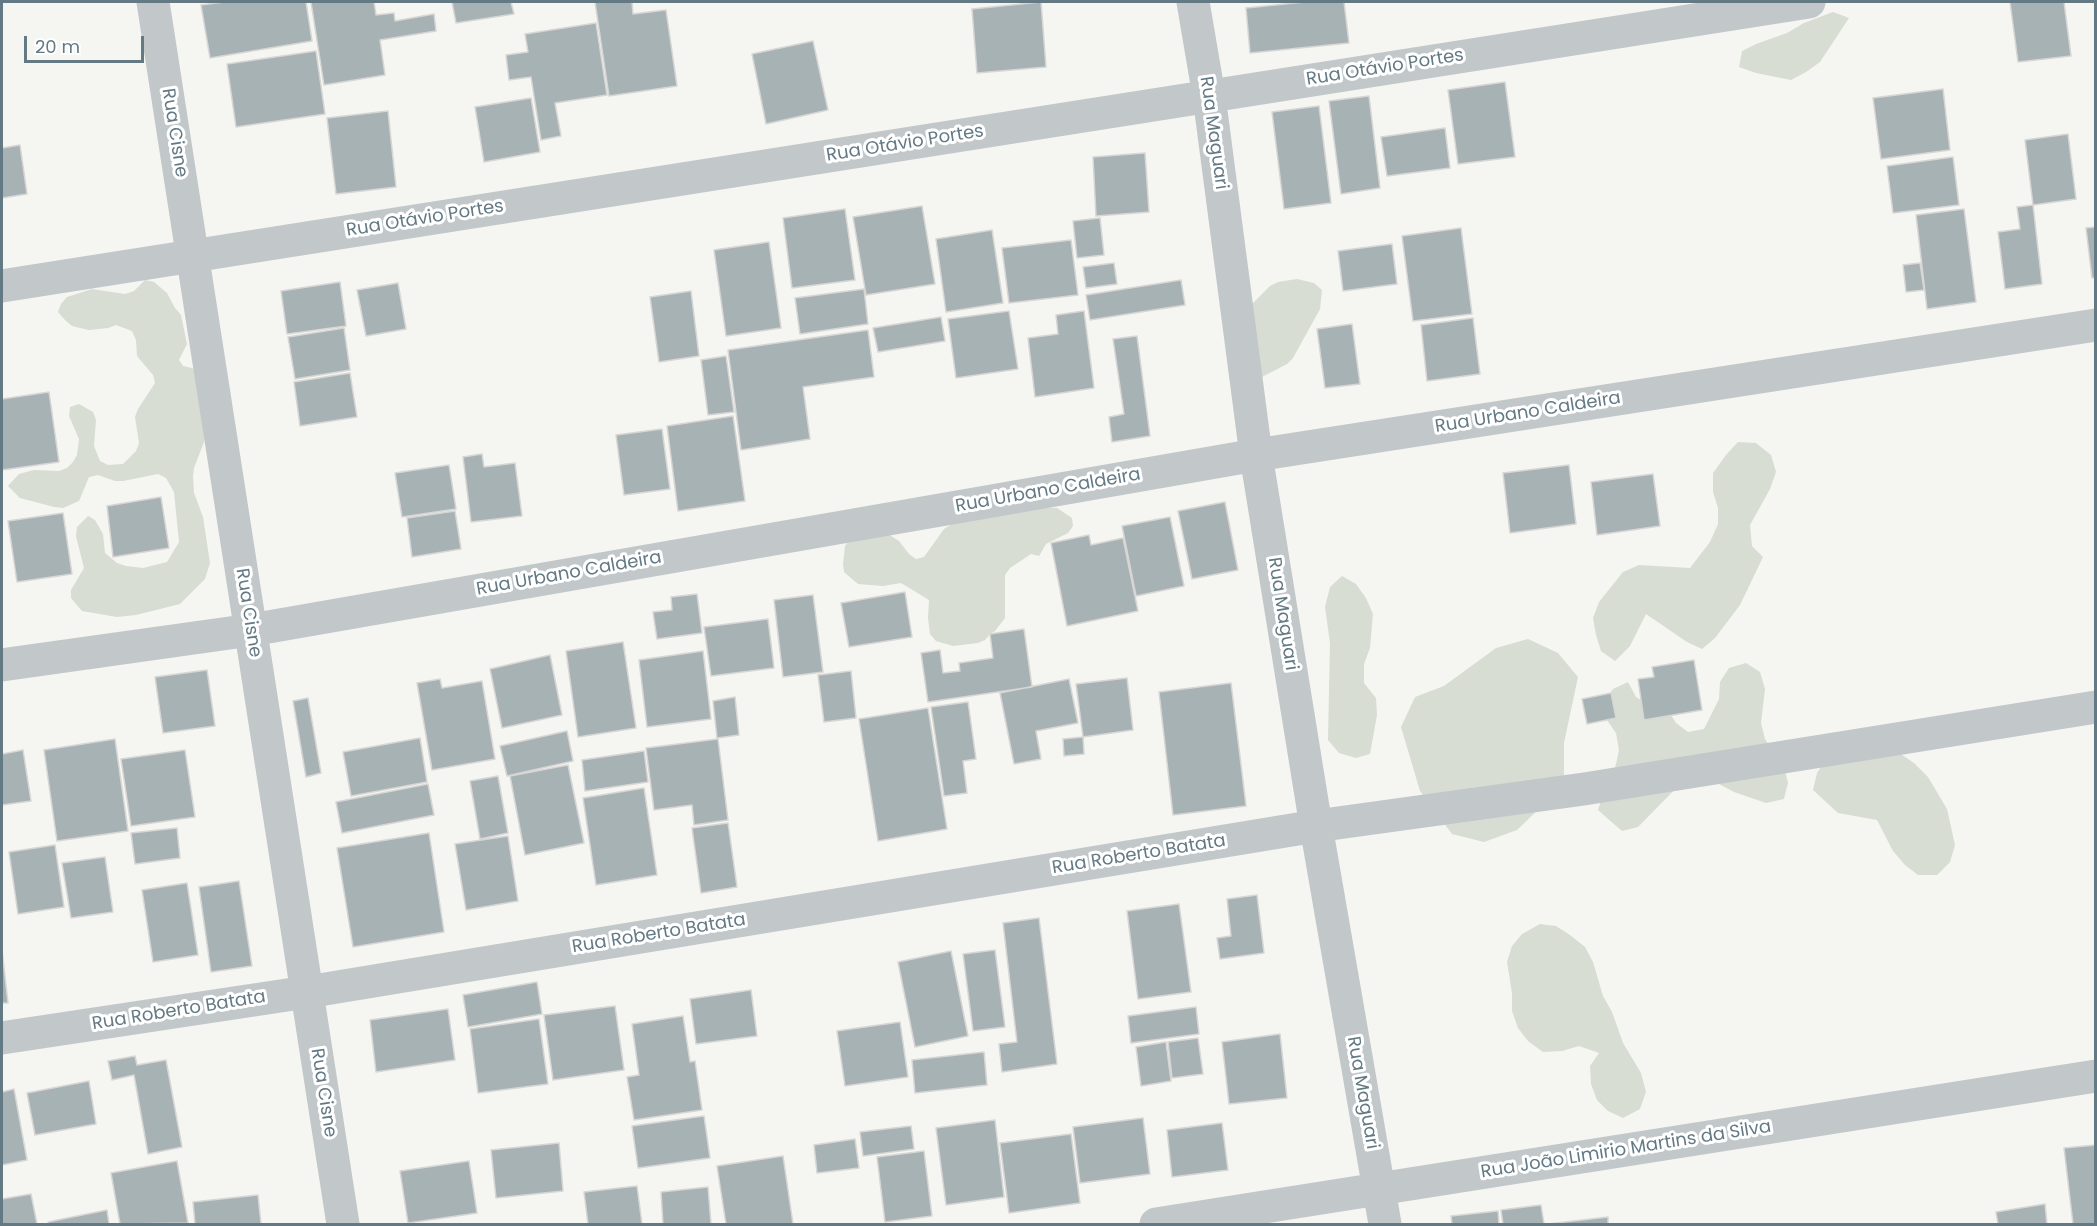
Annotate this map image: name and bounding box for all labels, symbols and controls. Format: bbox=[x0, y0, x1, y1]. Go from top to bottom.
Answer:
scale bar bbox=[27, 24, 147, 62]
text: 20 m bbox=[35, 34, 80, 59]
street label: Rua Otávio Portes bbox=[1305, 45, 1465, 91]
street label: Rua Maguari bbox=[1194, 75, 1232, 191]
street label: Rua Cisne bbox=[156, 87, 192, 179]
street label: Rua Otávio Portes bbox=[825, 121, 985, 167]
street label: Rua Otávio Portes bbox=[345, 196, 505, 242]
street label: Rua Urbano Caldeira bbox=[1434, 388, 1622, 438]
street label: Rua Urbano Caldeira bbox=[954, 464, 1142, 518]
street label: Rua Urbano Caldeira bbox=[475, 547, 663, 601]
street label: Rua Maguari bbox=[1262, 556, 1302, 672]
street label: Rua Cisne bbox=[230, 567, 266, 659]
street label: Rua Roberto Batata bbox=[1051, 831, 1227, 879]
street label: Rua Roberto Batata bbox=[571, 910, 747, 958]
street label: Rua Roberto Batata bbox=[91, 987, 267, 1035]
street label: Rua Maguari bbox=[1341, 1035, 1383, 1151]
street label: Rua Cisne bbox=[305, 1047, 341, 1139]
street label: Rua João Limirio Martins da Silva bbox=[1479, 1116, 1773, 1184]

